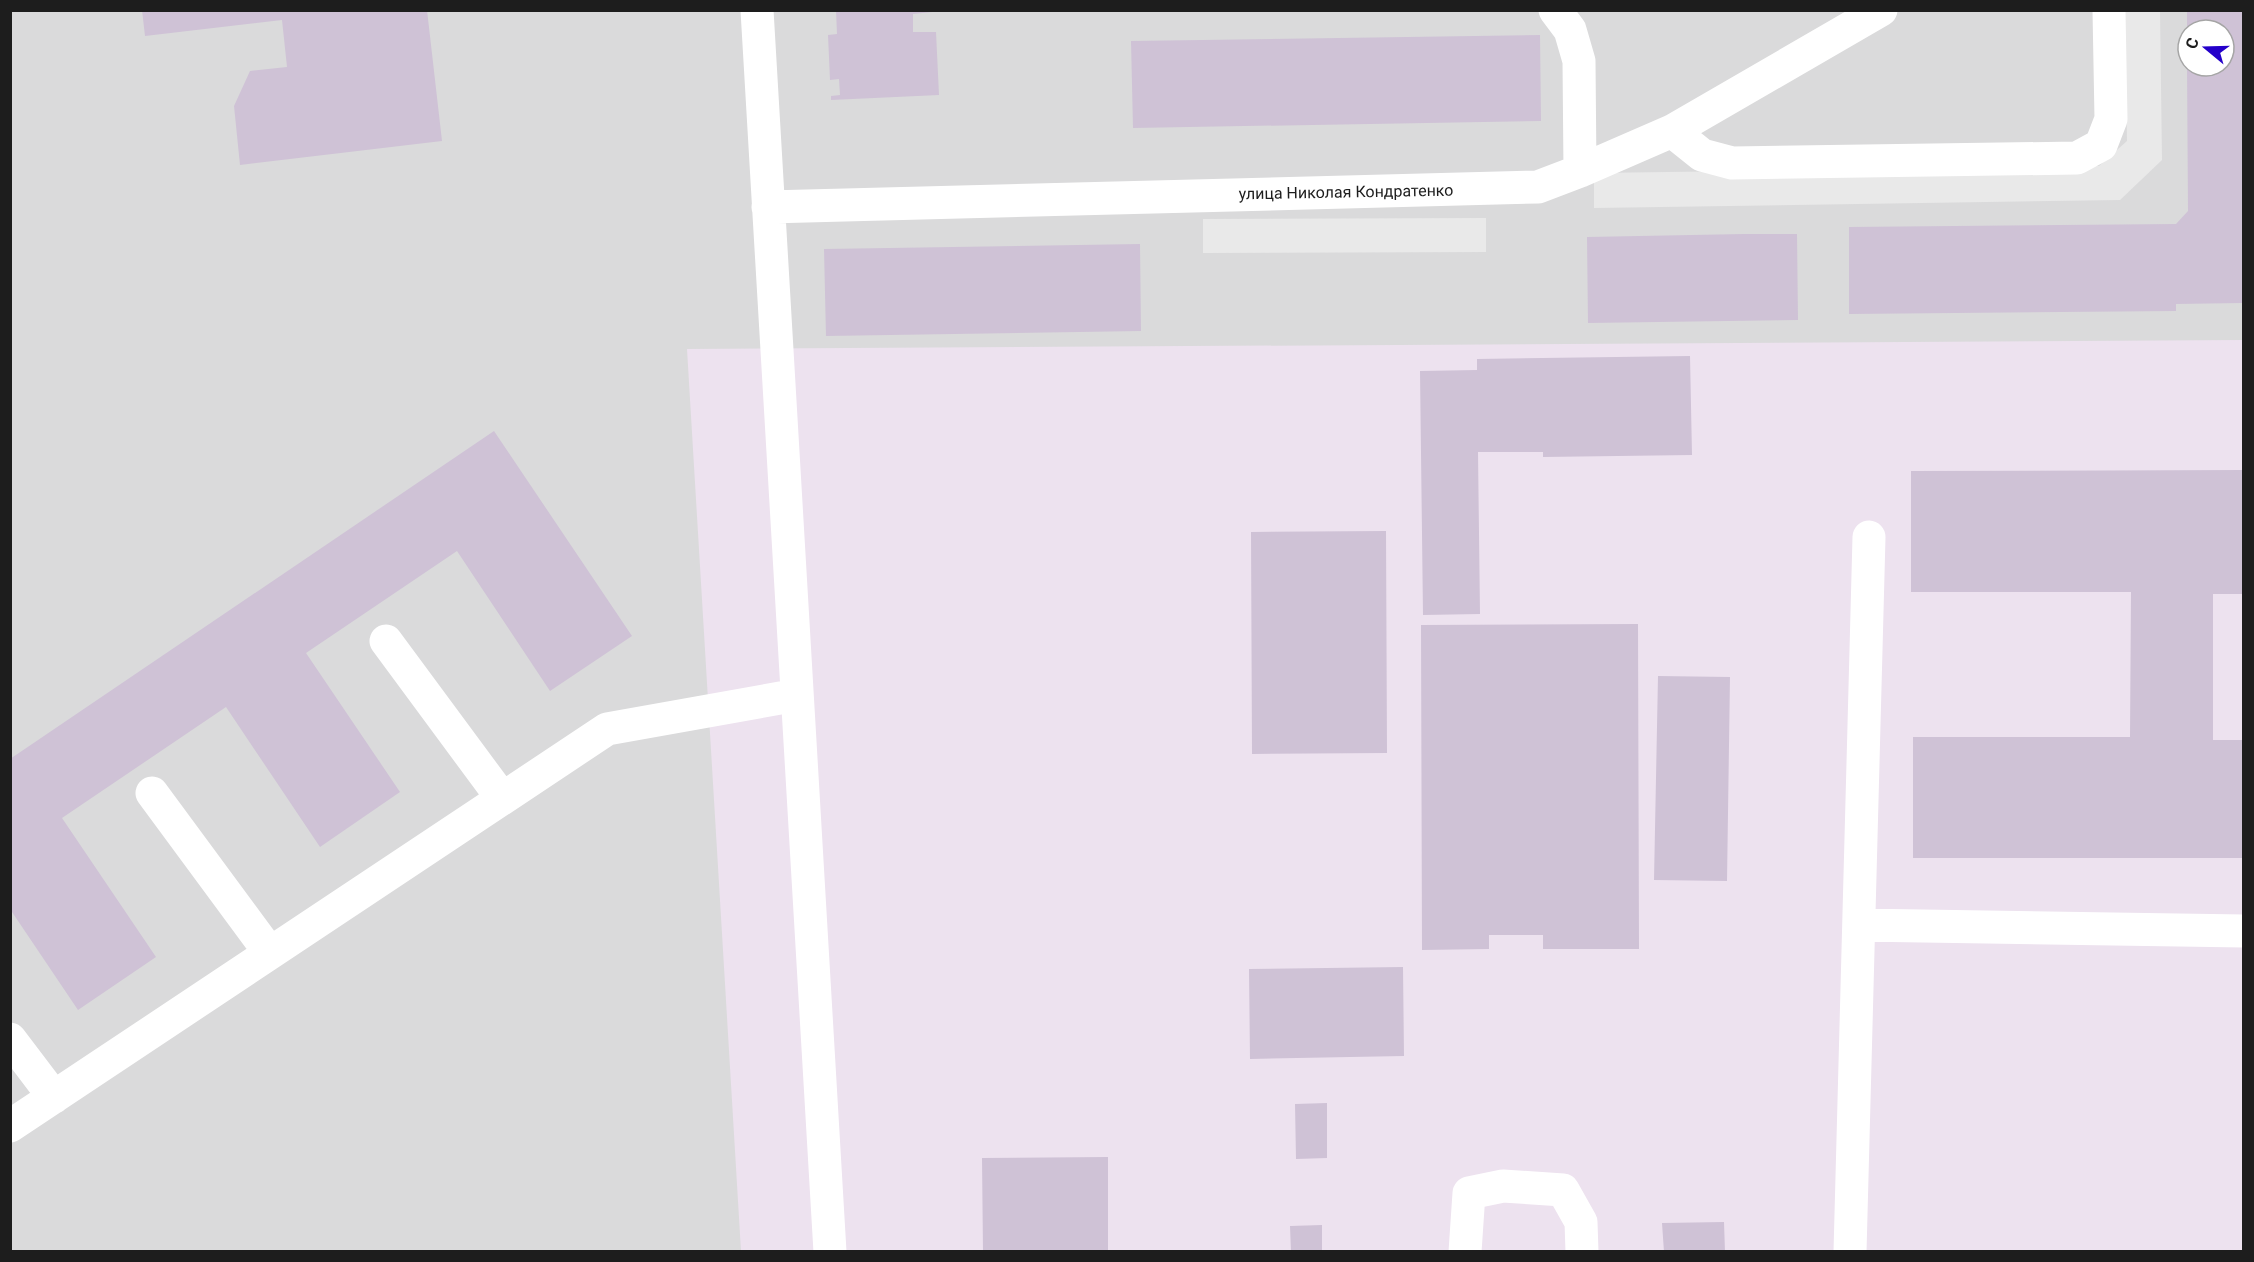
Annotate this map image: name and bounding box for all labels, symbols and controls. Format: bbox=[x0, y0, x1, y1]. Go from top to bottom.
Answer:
north arrow bbox=[2176, 18, 2236, 78]
text: С bbox=[2182, 35, 2203, 51]
street label: улица Николая Кондратенко bbox=[1238, 181, 1454, 203]

